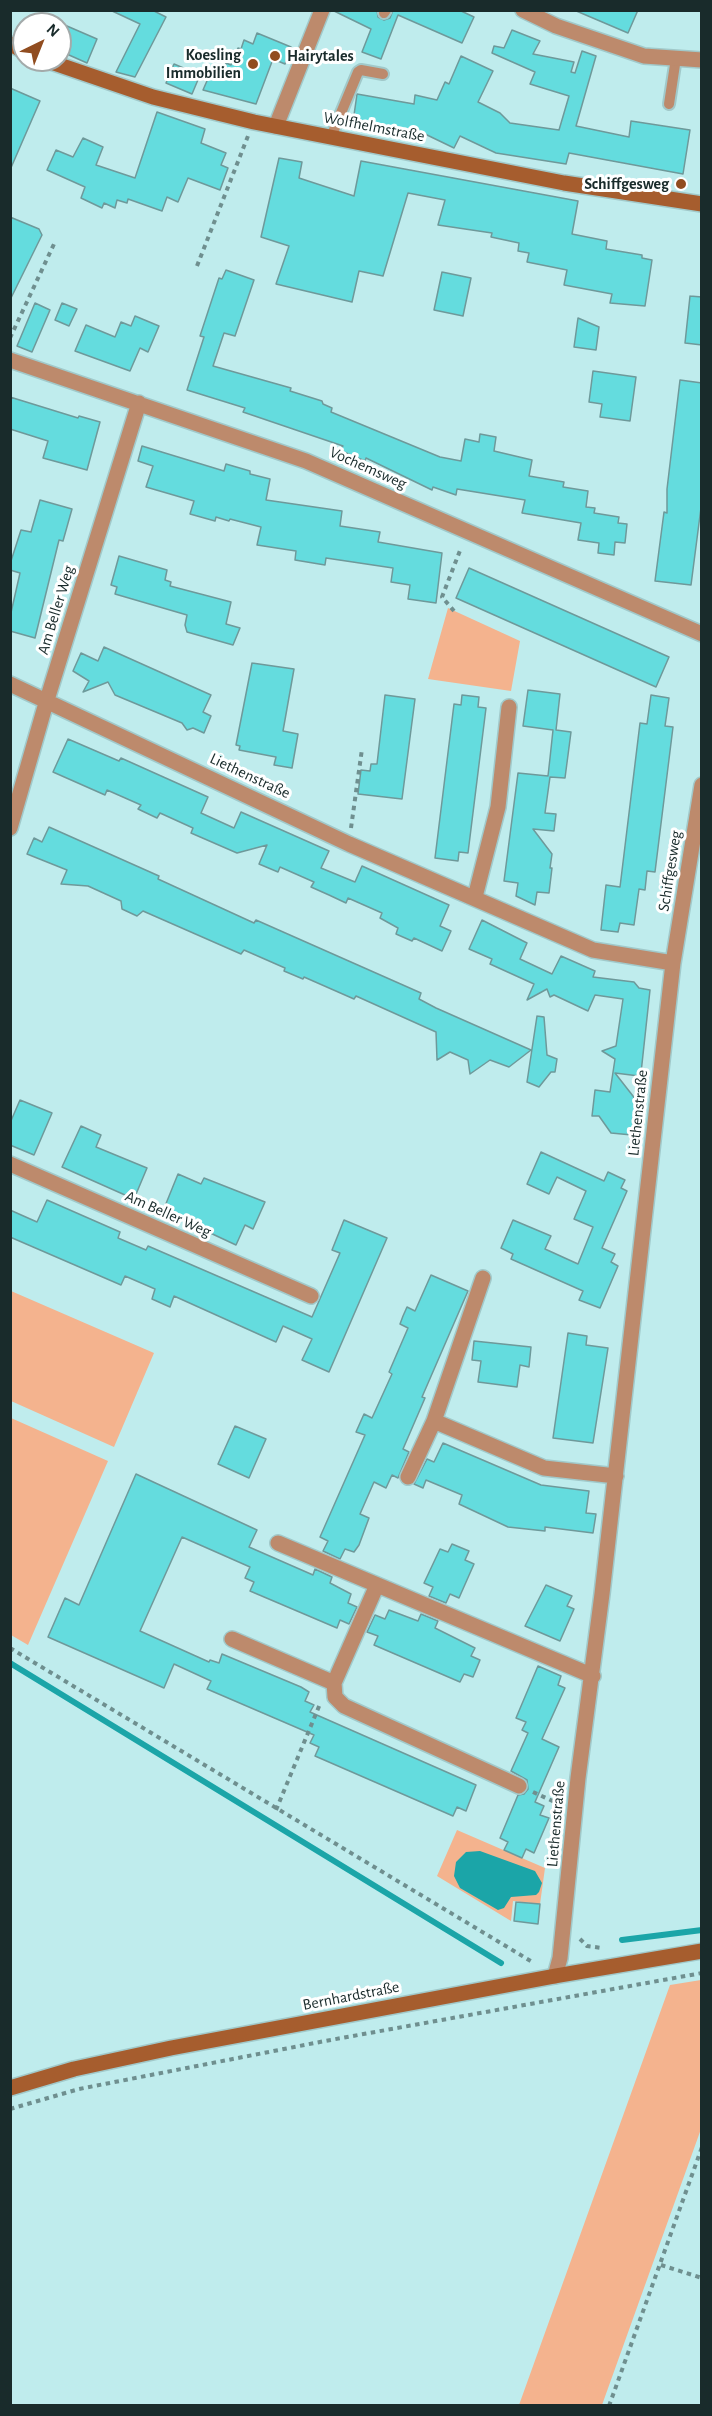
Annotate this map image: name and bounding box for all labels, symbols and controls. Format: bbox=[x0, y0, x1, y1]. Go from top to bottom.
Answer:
north arrow bbox=[12, 12, 72, 72]
text: N bbox=[43, 21, 62, 40]
place label: Koesling Immobilien bbox=[166, 45, 241, 83]
place label: Hairytales bbox=[287, 46, 354, 66]
marker: Hairytales bbox=[268, 49, 282, 63]
marker: Koesling Immobilien bbox=[246, 57, 260, 71]
street label: Wolfhelmstraße bbox=[322, 108, 426, 146]
place label: Schiffgesweg bbox=[584, 174, 669, 194]
marker: Schiffgesweg bbox=[674, 177, 688, 191]
street label: Vochemsweg bbox=[326, 442, 410, 494]
street label: Am Beller Weg bbox=[33, 563, 79, 657]
street label: Liethenstraße bbox=[207, 749, 293, 803]
street label: Schiffgesweg bbox=[654, 829, 686, 913]
street label: Liethenstraße bbox=[624, 1069, 652, 1157]
street label: Am Beller Weg bbox=[122, 1187, 214, 1241]
street label: Liethenstraße bbox=[543, 1780, 569, 1868]
street label: Bernhardstraße bbox=[301, 1977, 401, 2015]

